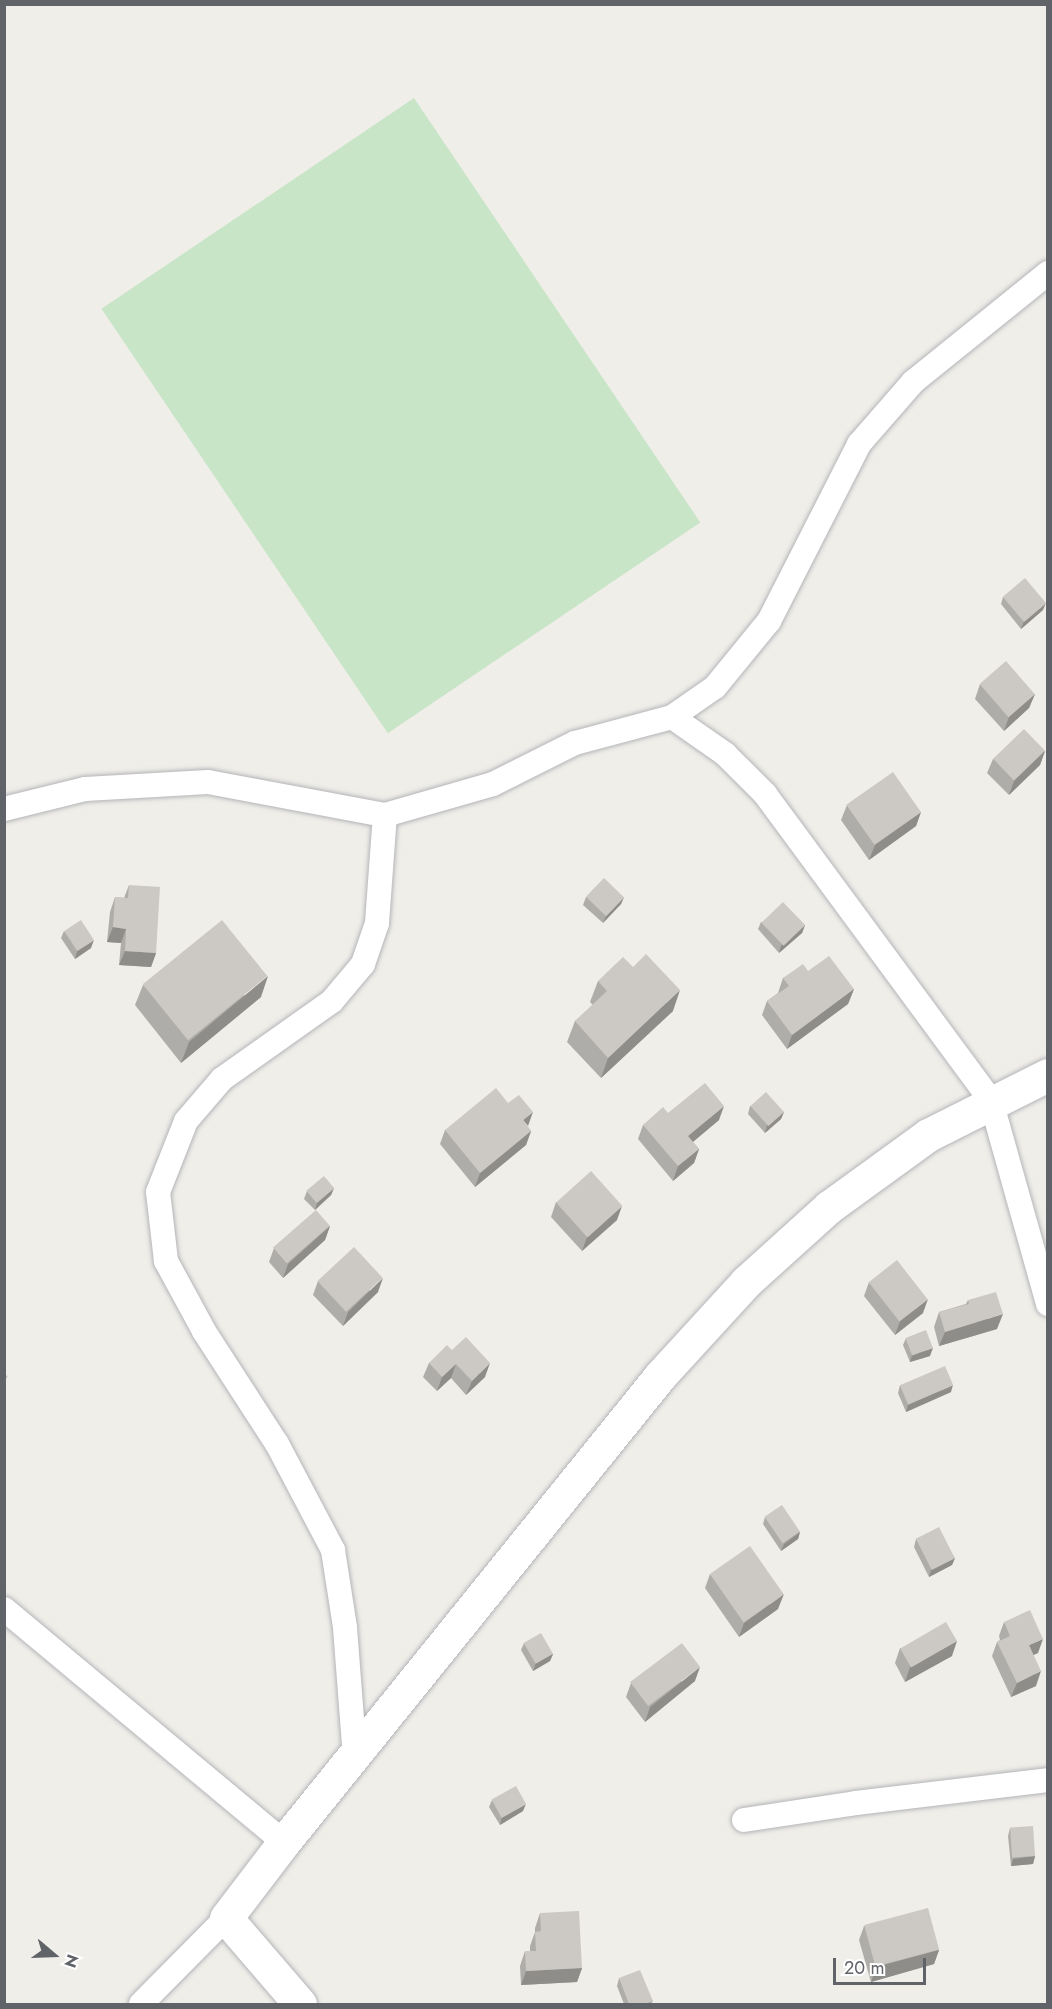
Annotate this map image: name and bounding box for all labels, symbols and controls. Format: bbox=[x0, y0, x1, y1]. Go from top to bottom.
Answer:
north arrow bbox=[24, 1925, 84, 1985]
scale bar bbox=[836, 1946, 929, 1984]
text: N bbox=[59, 1951, 84, 1971]
text: 20 m bbox=[844, 1955, 884, 1981]

